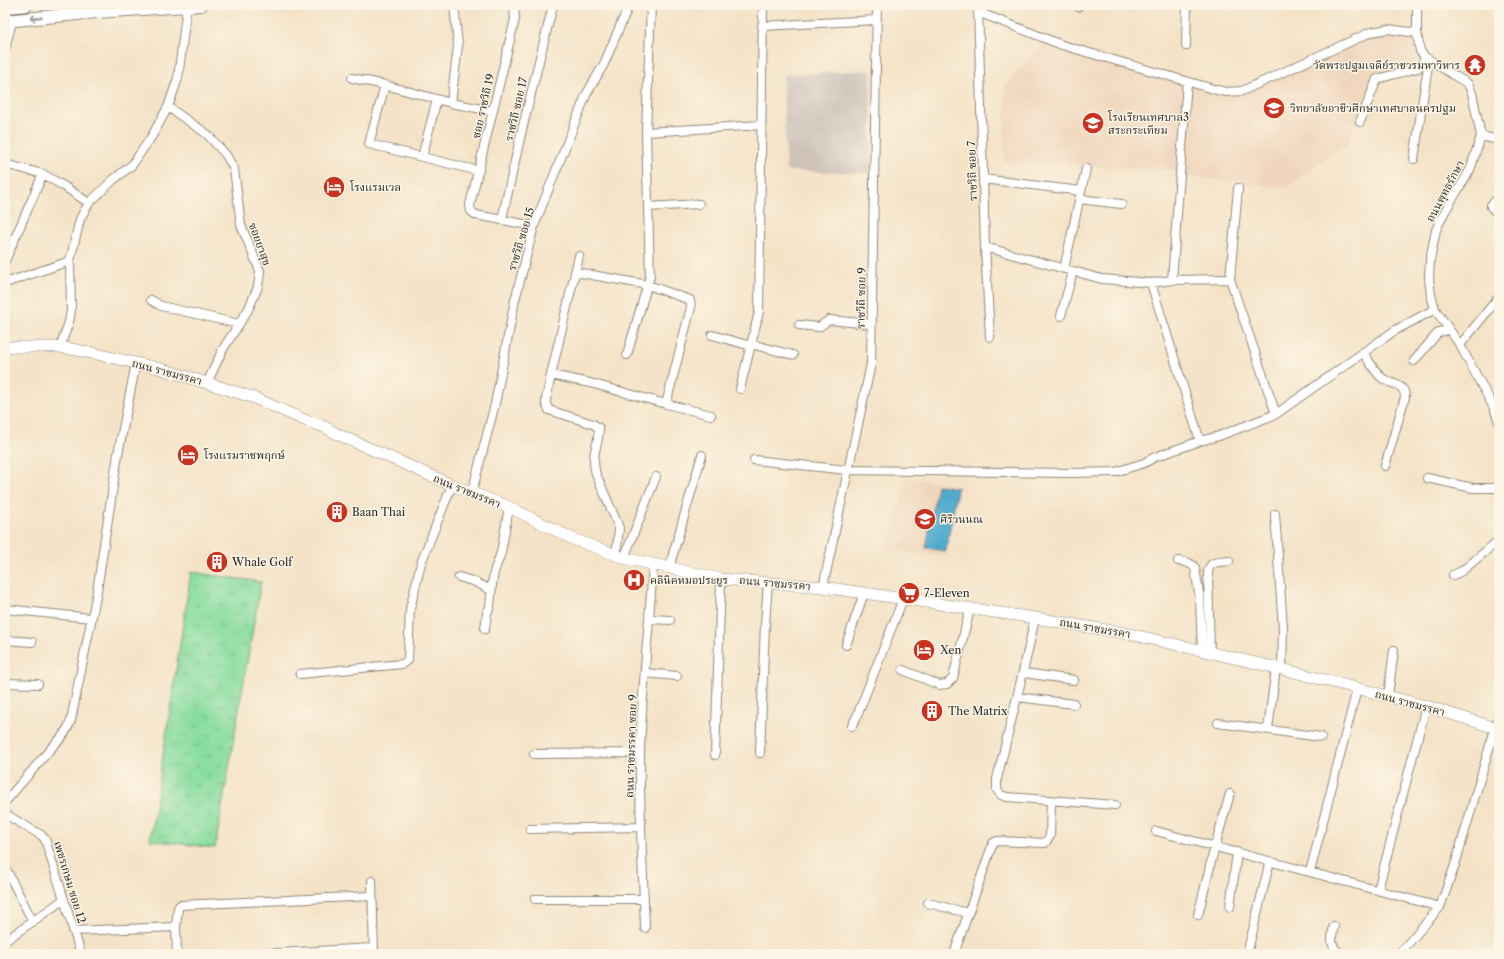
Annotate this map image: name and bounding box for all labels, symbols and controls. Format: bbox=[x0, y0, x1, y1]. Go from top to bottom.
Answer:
one-way arrow bbox=[30, 15, 43, 22]
temple icon: วัดพระปฐมเจดีย์ราชวรมหาวิหาร bbox=[1462, 52, 1488, 78]
place label: วัดพระปฐมเจดีย์ราชวรมหาวิหาร bbox=[1313, 58, 1460, 72]
street label: ซอย ราชวิถี 19 bbox=[469, 72, 497, 140]
street label: ราชวิถี ซอย 17 bbox=[502, 75, 530, 142]
school or university icon: วิทยาลัยอาชีวศึกษาเทศบาลนครปฐม bbox=[1261, 95, 1287, 121]
place label: วิทยาลัยอาชีวศึกษาเทศบาลนครปฐม bbox=[1290, 101, 1456, 115]
school or university icon: โรงเรียนเทศบาล3 สระกระเทียม bbox=[1080, 110, 1106, 136]
place label: โรงเรียนเทศบาล3 สระกระเทียม bbox=[1107, 110, 1189, 137]
street label: ราขวิถี ซอย 7 bbox=[964, 140, 980, 201]
street label: ถนนพุทธรักษา bbox=[1423, 158, 1468, 225]
hotel icon: โรงแรมเวล bbox=[321, 174, 347, 200]
place label: โรงแรมเวล bbox=[349, 180, 401, 194]
street label: ราชวิถี ซอย 15 bbox=[505, 205, 537, 273]
street label: ซอยยาสุข bbox=[245, 221, 274, 268]
street label: ราชวิถี ซอย 9 bbox=[853, 267, 869, 329]
street label: ถนน ราชมรรคา bbox=[130, 356, 204, 388]
hotel icon: โรงแรมราชพฤกษ์ bbox=[175, 442, 201, 468]
place label: โรงแรมราชพฤกษ์ bbox=[203, 448, 286, 462]
street label: ถนน ราชมรรคา bbox=[431, 471, 503, 511]
building icon: Baan Thai bbox=[324, 499, 350, 525]
place label: Baan Thai bbox=[352, 505, 406, 519]
school or university icon: ศิริวนนณ bbox=[912, 506, 938, 532]
place label: ศิริวนนณ bbox=[940, 512, 983, 526]
building icon: Whale Golf bbox=[204, 549, 230, 575]
place label: Whale Golf bbox=[231, 555, 294, 569]
hospital icon: คลินิคหมอประยูร bbox=[621, 567, 647, 593]
place label: คลินิคหมอประยูร bbox=[650, 573, 728, 587]
street label: ถนน ราชมรรคา bbox=[739, 573, 811, 593]
supermarket icon: 7-Eleven bbox=[896, 580, 922, 606]
place label: 7-Eleven bbox=[924, 586, 970, 600]
street label: ถนน ราชมรรคา bbox=[1058, 615, 1132, 641]
hotel icon: Xen bbox=[911, 637, 937, 663]
place label: Xen bbox=[939, 643, 961, 657]
street label: ถนน ราชมรรคา bbox=[1373, 687, 1447, 719]
street label: ถนน ราชมรรคา ซอย 9 bbox=[622, 694, 640, 798]
building icon: The Matrix bbox=[919, 698, 945, 724]
place label: The Matrix bbox=[948, 704, 1008, 718]
street label: เพชรเกษม ซอย 12 bbox=[51, 839, 89, 925]

